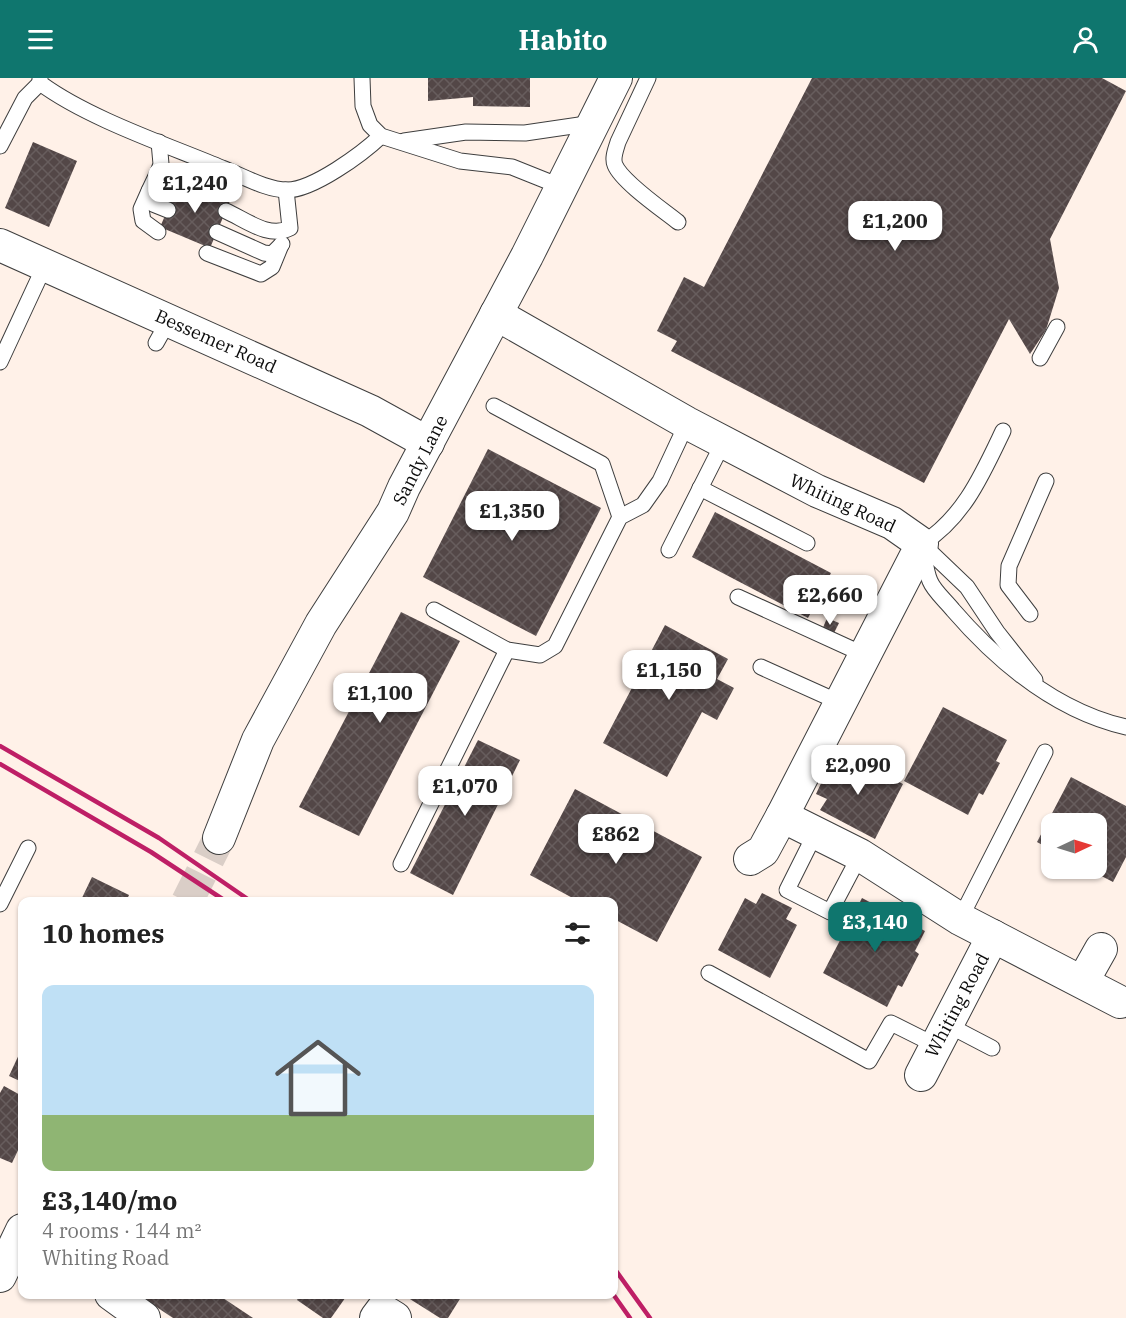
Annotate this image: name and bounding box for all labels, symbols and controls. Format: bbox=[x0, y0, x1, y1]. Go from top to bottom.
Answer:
text: Habito bbox=[518, 22, 608, 57]
icon: menu bbox=[24, 23, 57, 56]
icon: person bbox=[1069, 23, 1102, 56]
pin: £1,240 bbox=[146, 163, 244, 214]
text: £1,240 bbox=[162, 169, 228, 196]
pin: £1,200 bbox=[846, 201, 944, 252]
text: £1,200 bbox=[862, 207, 928, 234]
street label: Bessemer Road bbox=[152, 304, 280, 378]
street label: Sandy Lane bbox=[387, 411, 453, 509]
street label: Whiting Road bbox=[786, 468, 900, 538]
pin: £1,350 bbox=[463, 491, 561, 542]
text: £1,350 bbox=[479, 497, 545, 524]
pin: £2,660 bbox=[781, 575, 879, 626]
text: £2,660 bbox=[797, 581, 863, 608]
pin: £1,150 bbox=[620, 650, 718, 701]
text: £1,150 bbox=[636, 656, 702, 683]
pin: £1,100 bbox=[331, 673, 429, 724]
text: £1,100 bbox=[347, 679, 413, 706]
pin: £2,090 bbox=[809, 745, 907, 796]
text: £2,090 bbox=[825, 751, 891, 778]
pin: £1,070 bbox=[416, 766, 514, 817]
text: £1,070 bbox=[432, 772, 498, 799]
north arrow bbox=[1041, 813, 1107, 879]
map controls bbox=[1041, 813, 1107, 879]
pin: £862 bbox=[580, 814, 652, 865]
text: £862 bbox=[592, 820, 640, 847]
pin: £3,140 bbox=[826, 902, 924, 953]
text: £3,140 bbox=[842, 908, 908, 935]
text: 10 homes bbox=[42, 916, 164, 950]
icon: filters bbox=[561, 917, 594, 950]
street label: Whiting Road bbox=[920, 949, 994, 1061]
icon: home bbox=[264, 1024, 372, 1132]
text: £3,140/mo bbox=[42, 1183, 177, 1217]
text: 4 rooms · 144 m² bbox=[42, 1217, 201, 1244]
text: Whiting Road bbox=[42, 1244, 170, 1271]

